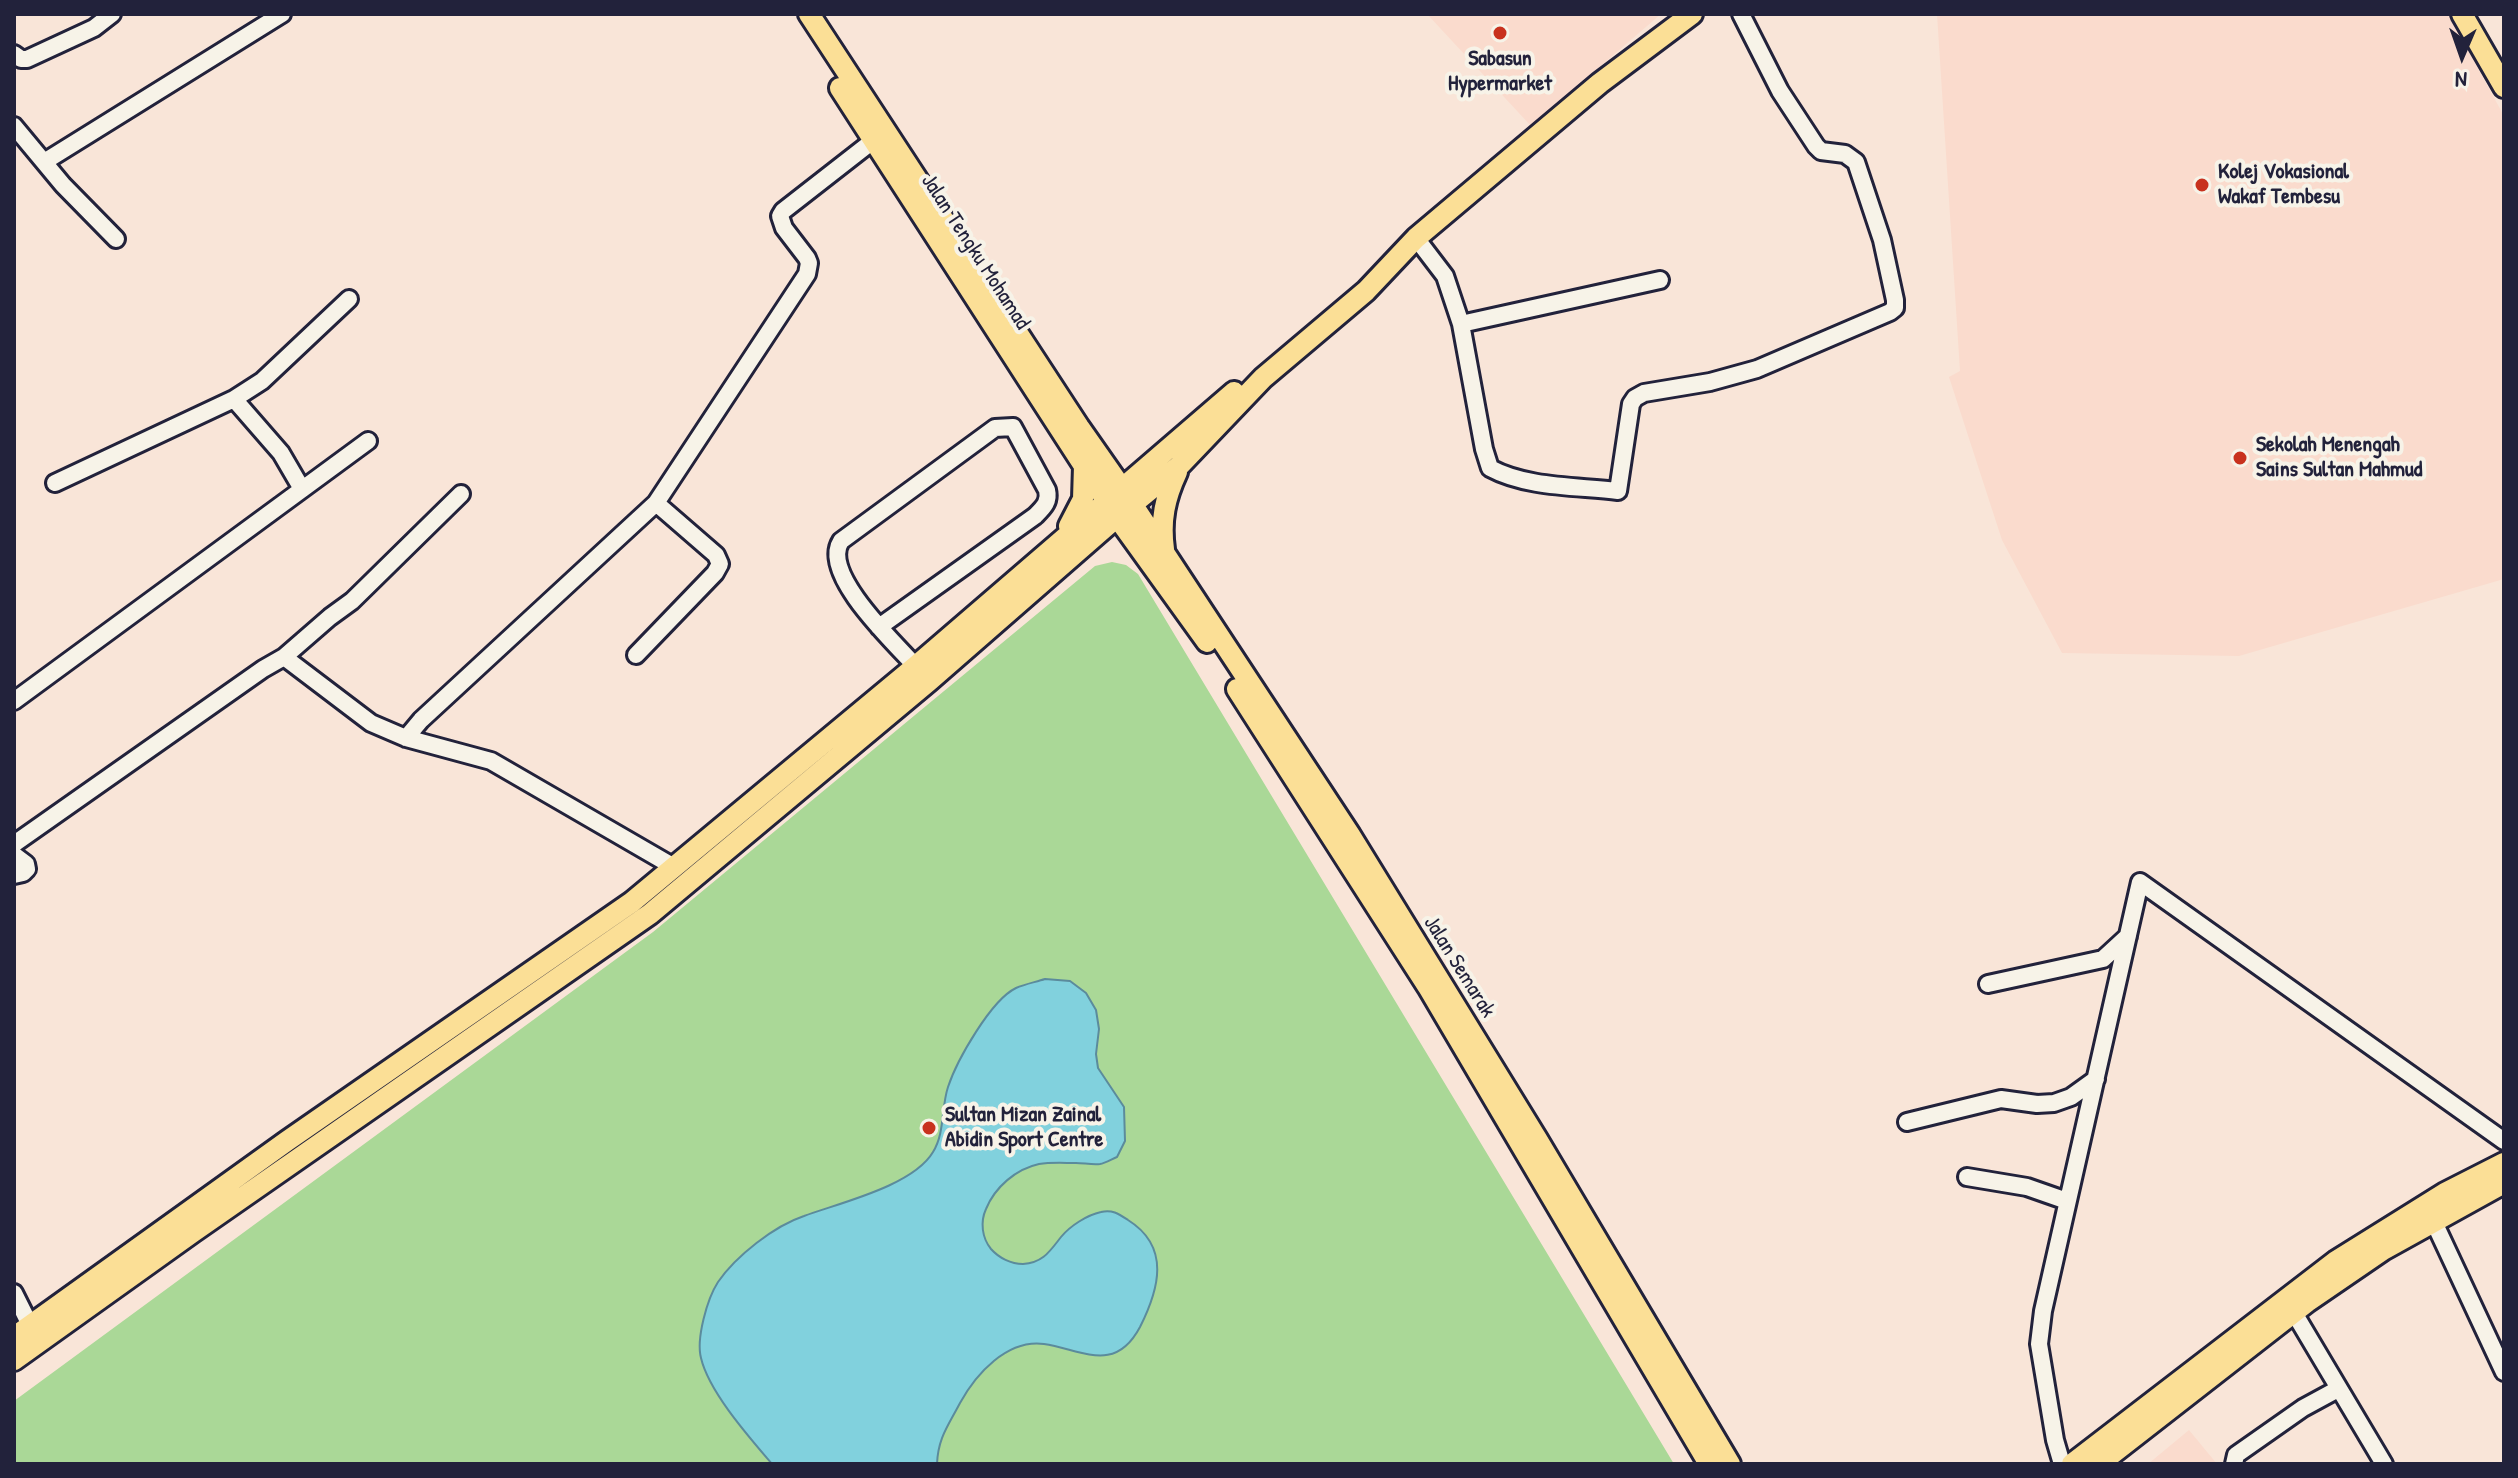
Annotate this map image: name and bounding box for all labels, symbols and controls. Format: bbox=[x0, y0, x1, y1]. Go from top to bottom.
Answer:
north arrow bbox=[2422, 16, 2502, 96]
marker: Sabasun Hypermarket bbox=[1491, 24, 1509, 42]
place label: Sabasun Hypermarket bbox=[1448, 46, 1552, 98]
text: N bbox=[2455, 65, 2468, 95]
place label: Kolej Vokasional Wakaf Tembesu bbox=[2218, 159, 2349, 210]
street label: Jalan Tengku Mohamad bbox=[915, 169, 1035, 335]
marker: Kolej Vokasional Wakaf Tembesu bbox=[2193, 176, 2211, 194]
place label: Sekolah Menengah Sains Sultan Mahmud bbox=[2256, 432, 2422, 484]
marker: Sekolah Menengah Sains Sultan Mahmud bbox=[2231, 449, 2249, 467]
street label: Jalan Semarak bbox=[1417, 911, 1501, 1023]
place label: Sultan Mizan Zainal Abidin Sport Centre bbox=[945, 1102, 1103, 1154]
marker: Sultan Mizan Zainal Abidin Sport Centre bbox=[920, 1119, 938, 1137]

